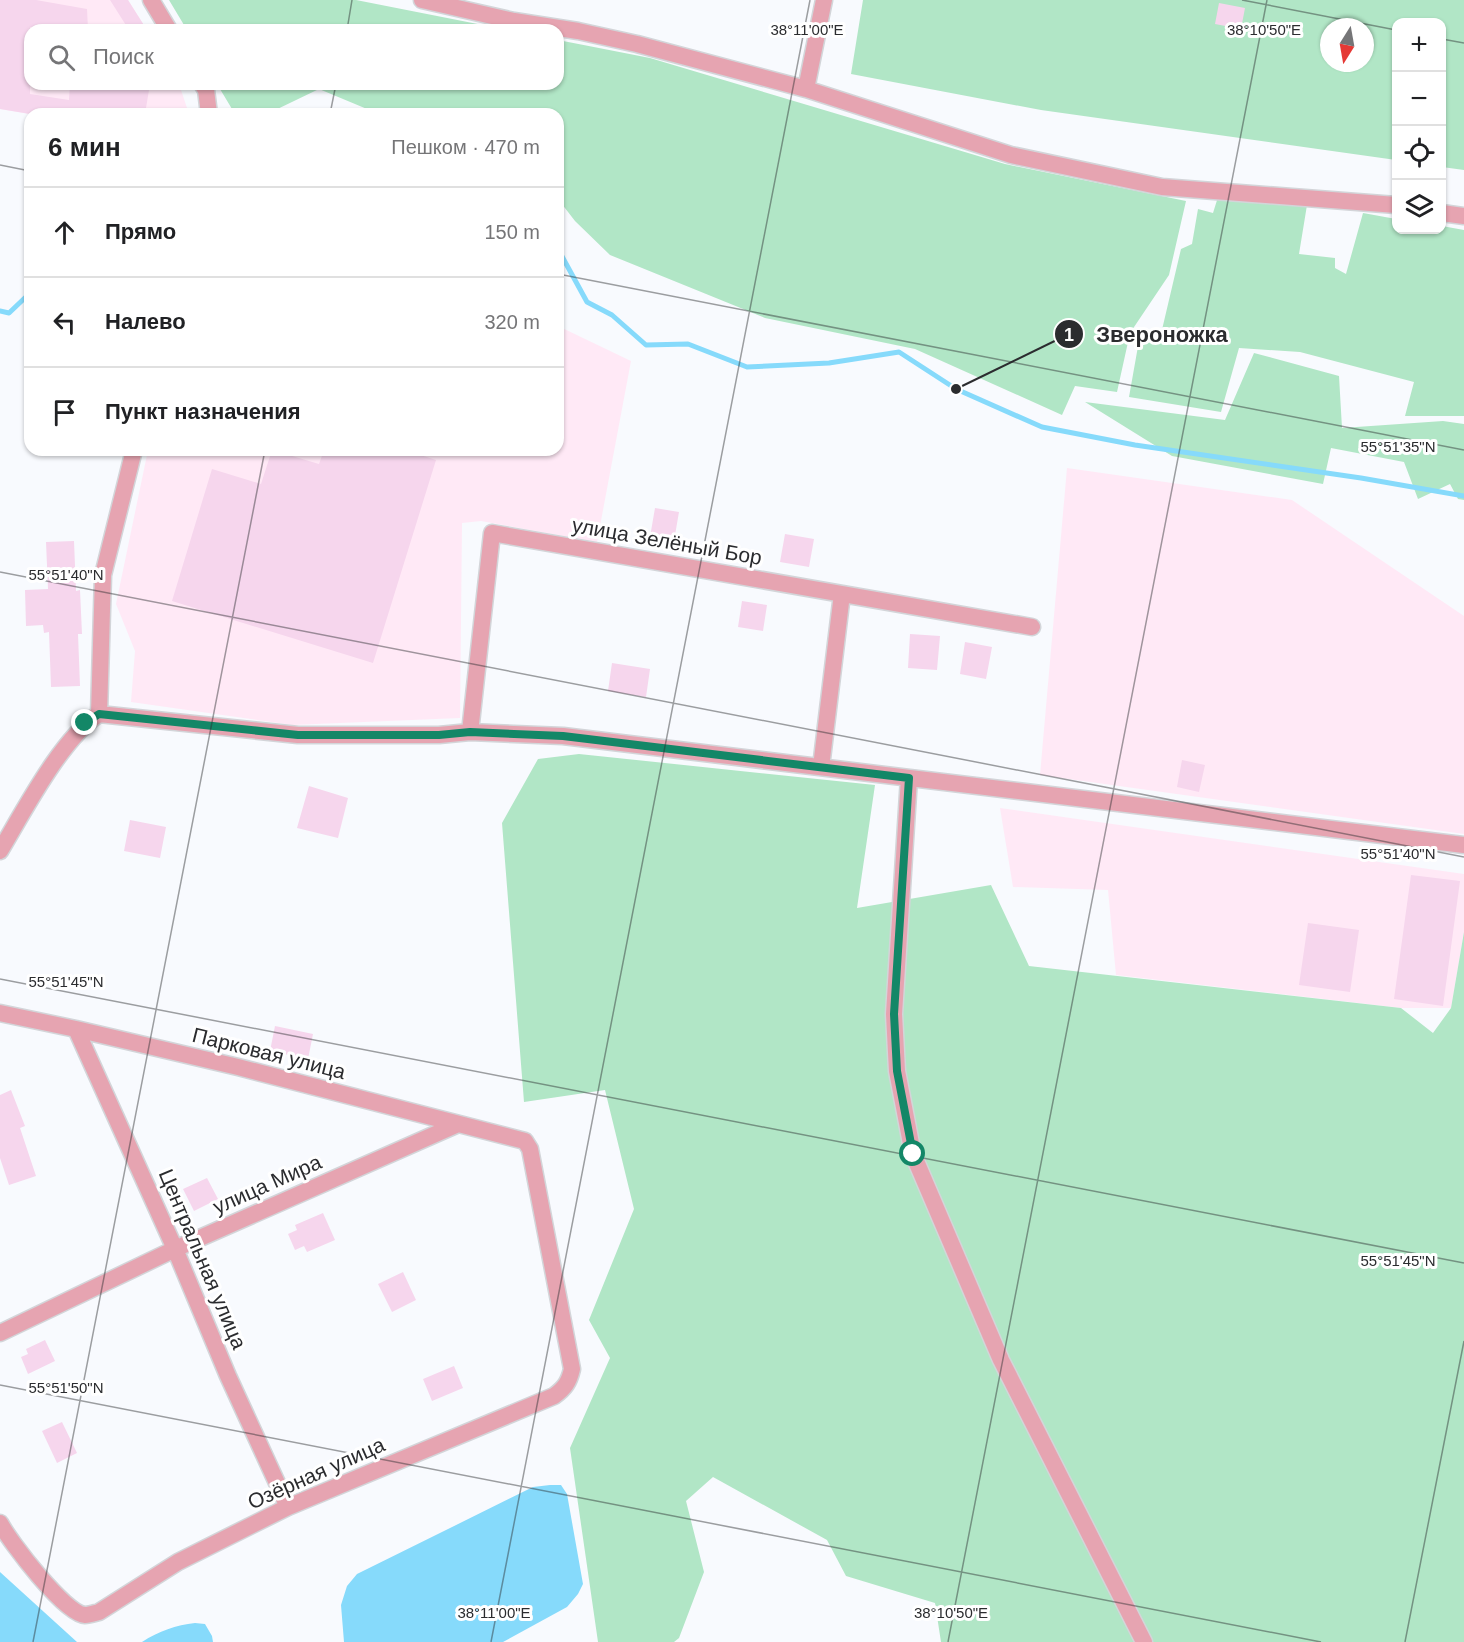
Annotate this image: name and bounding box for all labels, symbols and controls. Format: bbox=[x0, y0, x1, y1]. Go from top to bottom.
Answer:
north arrow bbox=[1320, 18, 1374, 72]
map controls bbox=[1392, 18, 1446, 234]
button: + bbox=[1392, 18, 1446, 72]
text: 38°11'00"E bbox=[770, 21, 844, 38]
text: 38°10'50"E bbox=[1227, 21, 1301, 38]
search box bbox=[24, 24, 564, 90]
icon: search bbox=[45, 41, 78, 74]
text: Поиск bbox=[93, 44, 154, 69]
button: − bbox=[1392, 72, 1446, 126]
button: locate bbox=[1392, 126, 1446, 180]
text: 6 мин bbox=[48, 132, 121, 162]
text: Пешком · 470 m bbox=[391, 136, 540, 158]
button: layers bbox=[1392, 180, 1446, 234]
icon: ahead bbox=[48, 216, 81, 249]
text: Прямо bbox=[105, 219, 176, 244]
text: 150 m bbox=[484, 221, 540, 243]
icon: left bbox=[48, 306, 81, 339]
text: Налево bbox=[105, 309, 186, 334]
text: 320 m bbox=[484, 311, 540, 333]
callout: Звероножка bbox=[1054, 314, 1240, 354]
text: Звероножка bbox=[1096, 322, 1228, 347]
text: 1 bbox=[1064, 325, 1074, 345]
icon: arrive bbox=[48, 396, 81, 429]
text: Пункт назначения bbox=[105, 399, 301, 424]
text: 55°51'35"N bbox=[1360, 438, 1436, 455]
street label: улица Зелёный Бор bbox=[570, 513, 764, 569]
text: 55°51'40"N bbox=[28, 566, 104, 583]
route end bbox=[71, 709, 97, 735]
text: 55°51'40"N bbox=[1360, 845, 1436, 862]
text: 55°51'45"N bbox=[28, 973, 104, 990]
street label: Парковая улица bbox=[190, 1023, 348, 1083]
route start bbox=[899, 1140, 925, 1166]
street label: улица Мира bbox=[209, 1150, 325, 1218]
street label: Центральная улица bbox=[155, 1166, 251, 1353]
text: 55°51'45"N bbox=[1360, 1252, 1436, 1269]
text: 55°51'50"N bbox=[28, 1379, 104, 1396]
street label: Озёрная улица bbox=[244, 1432, 388, 1514]
text: 38°11'00"E bbox=[457, 1604, 531, 1621]
text: 38°10'50"E bbox=[914, 1604, 988, 1621]

